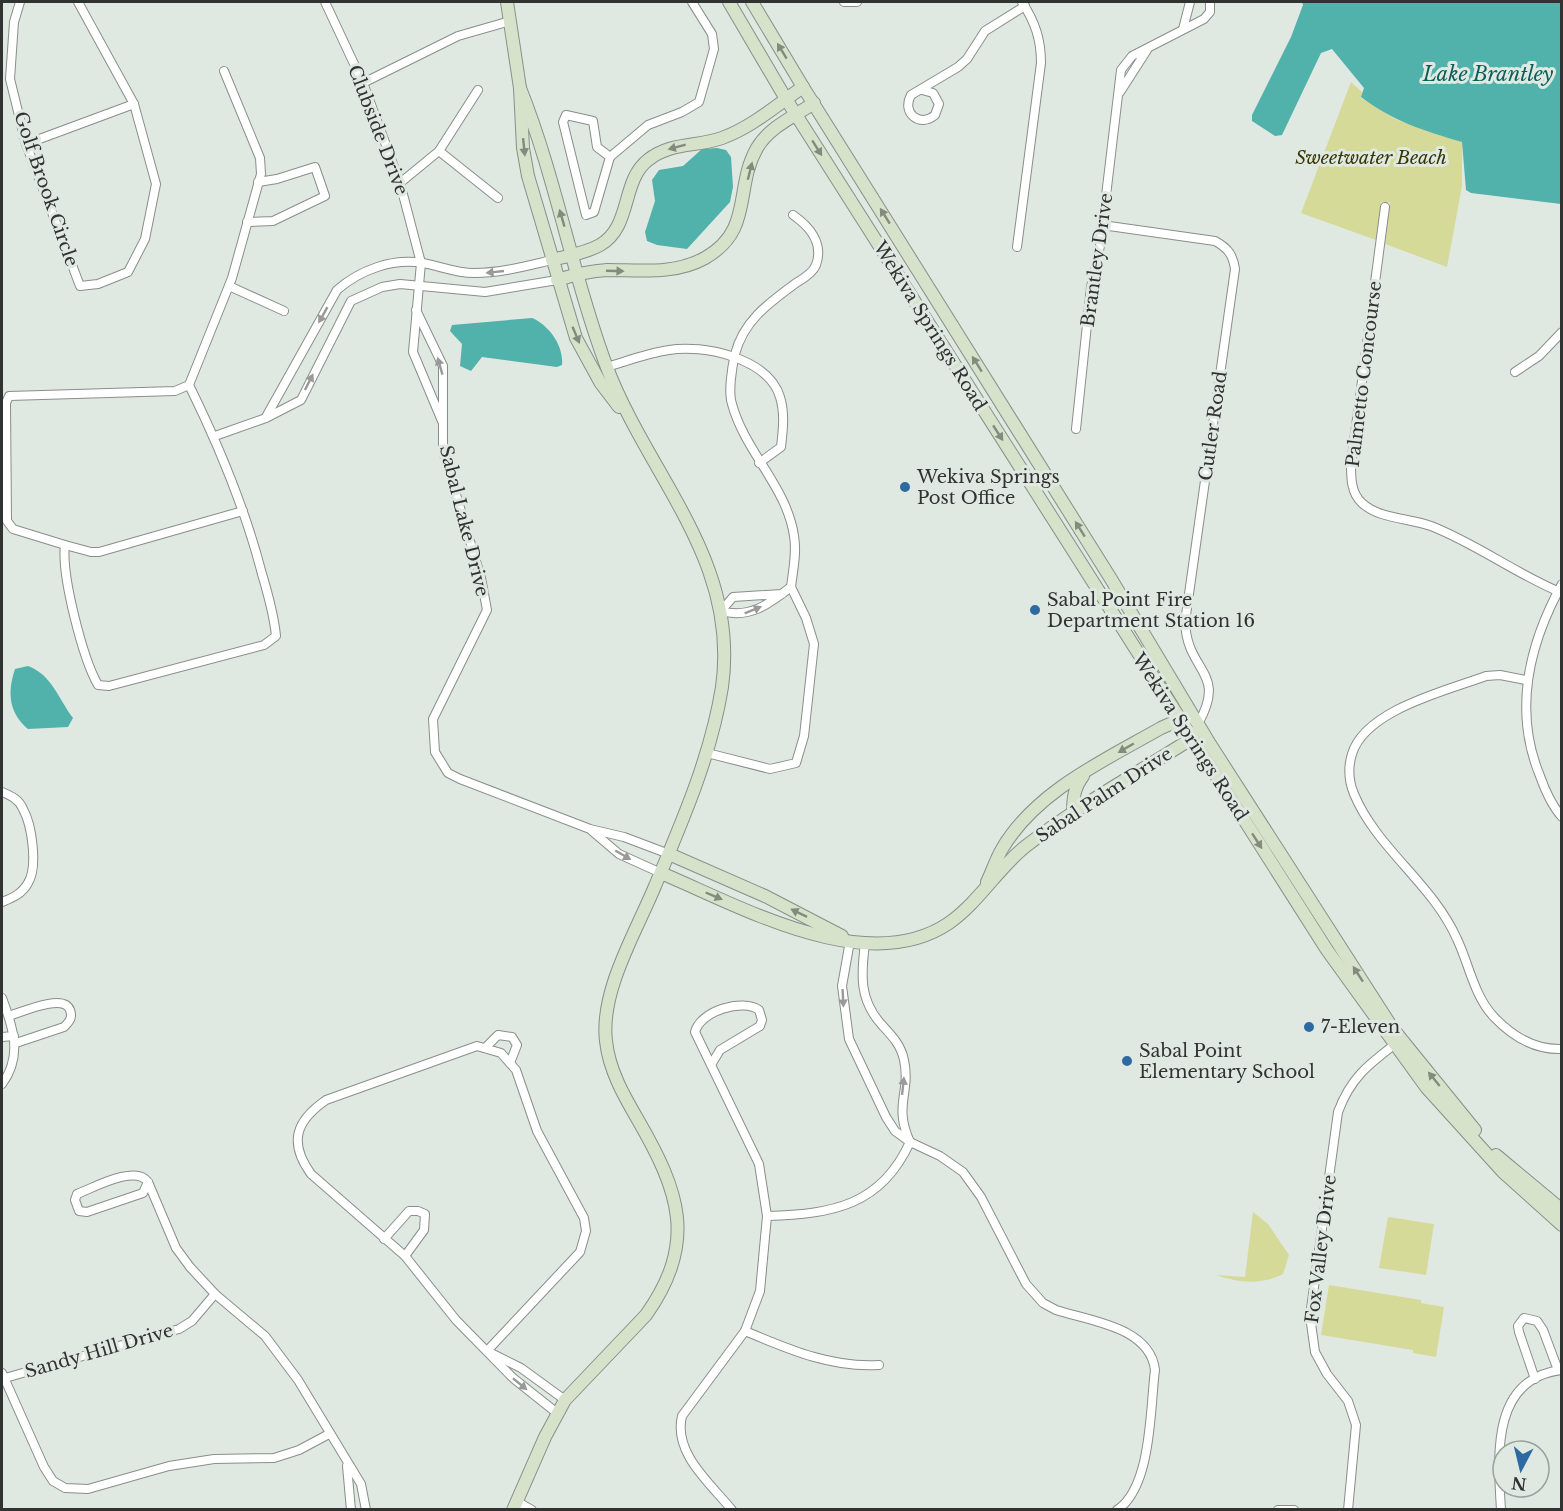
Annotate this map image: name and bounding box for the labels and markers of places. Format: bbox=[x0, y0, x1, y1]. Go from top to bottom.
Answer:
place label: Wekiva Springs Post Office bbox=[916, 466, 1060, 509]
marker: Wekiva Springs Post Office bbox=[898, 480, 912, 494]
place label: Sabal Point Fire Department Station 16 bbox=[1047, 589, 1255, 632]
marker: Sabal Point Fire Department Station 16 bbox=[1028, 603, 1042, 617]
place label: 7-Eleven bbox=[1321, 1016, 1400, 1038]
marker: 7-Eleven bbox=[1302, 1020, 1316, 1034]
place label: Sabal Point Elementary School bbox=[1139, 1040, 1315, 1083]
marker: Sabal Point Elementary School bbox=[1120, 1054, 1134, 1068]

